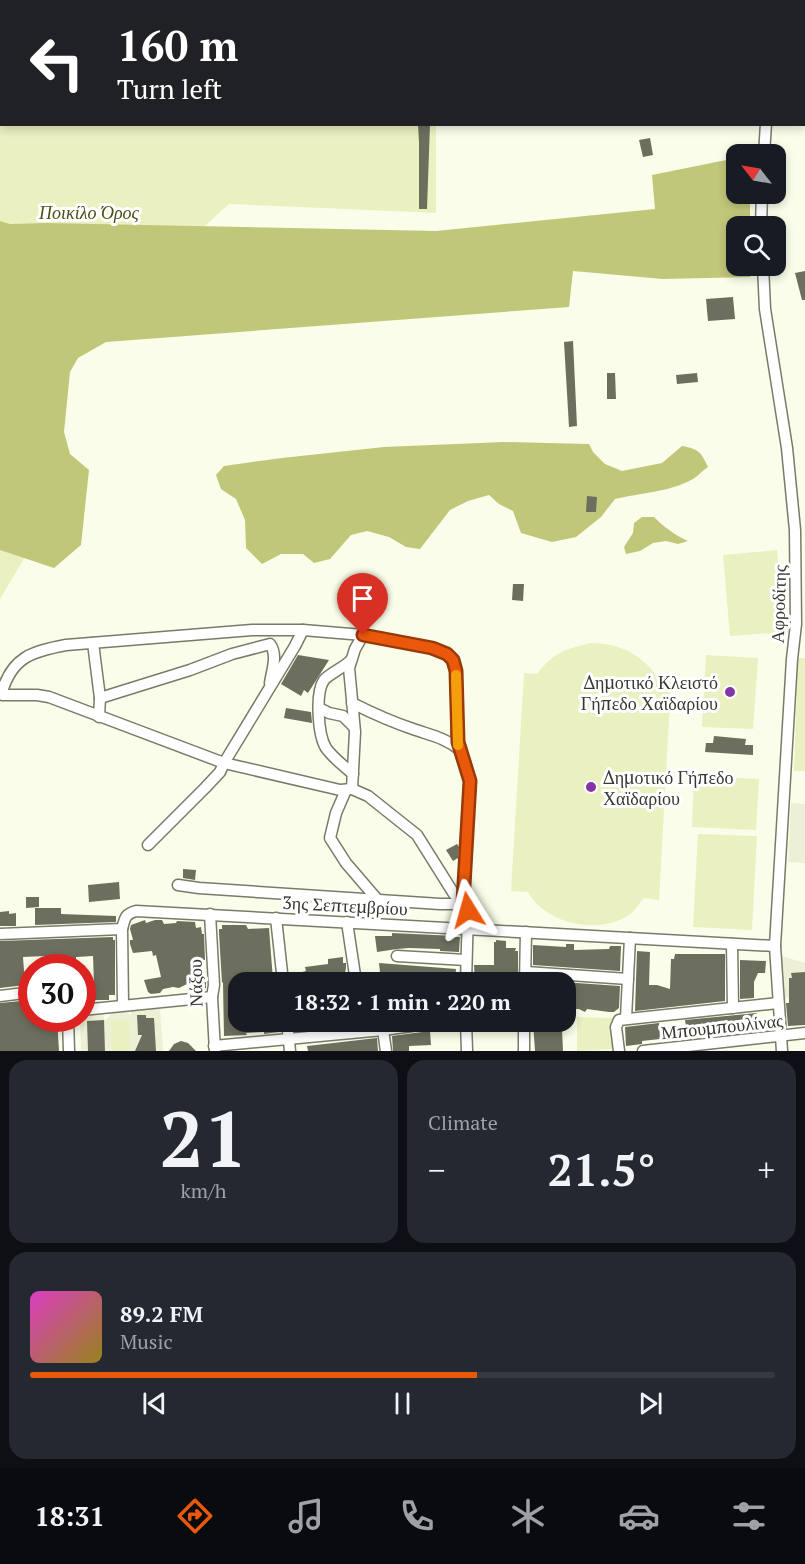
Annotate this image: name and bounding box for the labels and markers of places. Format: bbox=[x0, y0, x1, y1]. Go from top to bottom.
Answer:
pin bbox=[337, 573, 388, 635]
place label: Δημοτικό Κλειστό Γήπεδο Χαϊδαρίου bbox=[581, 670, 718, 715]
marker: Δημοτικό Κλειστό Γήπεδο Χαϊδαρίου bbox=[723, 685, 737, 699]
place label: Δημοτικό Γήπεδο Χαϊδαρίου bbox=[603, 765, 733, 810]
marker: Δημοτικό Γήπεδο Χαϊδαρίου bbox=[584, 780, 598, 794]

